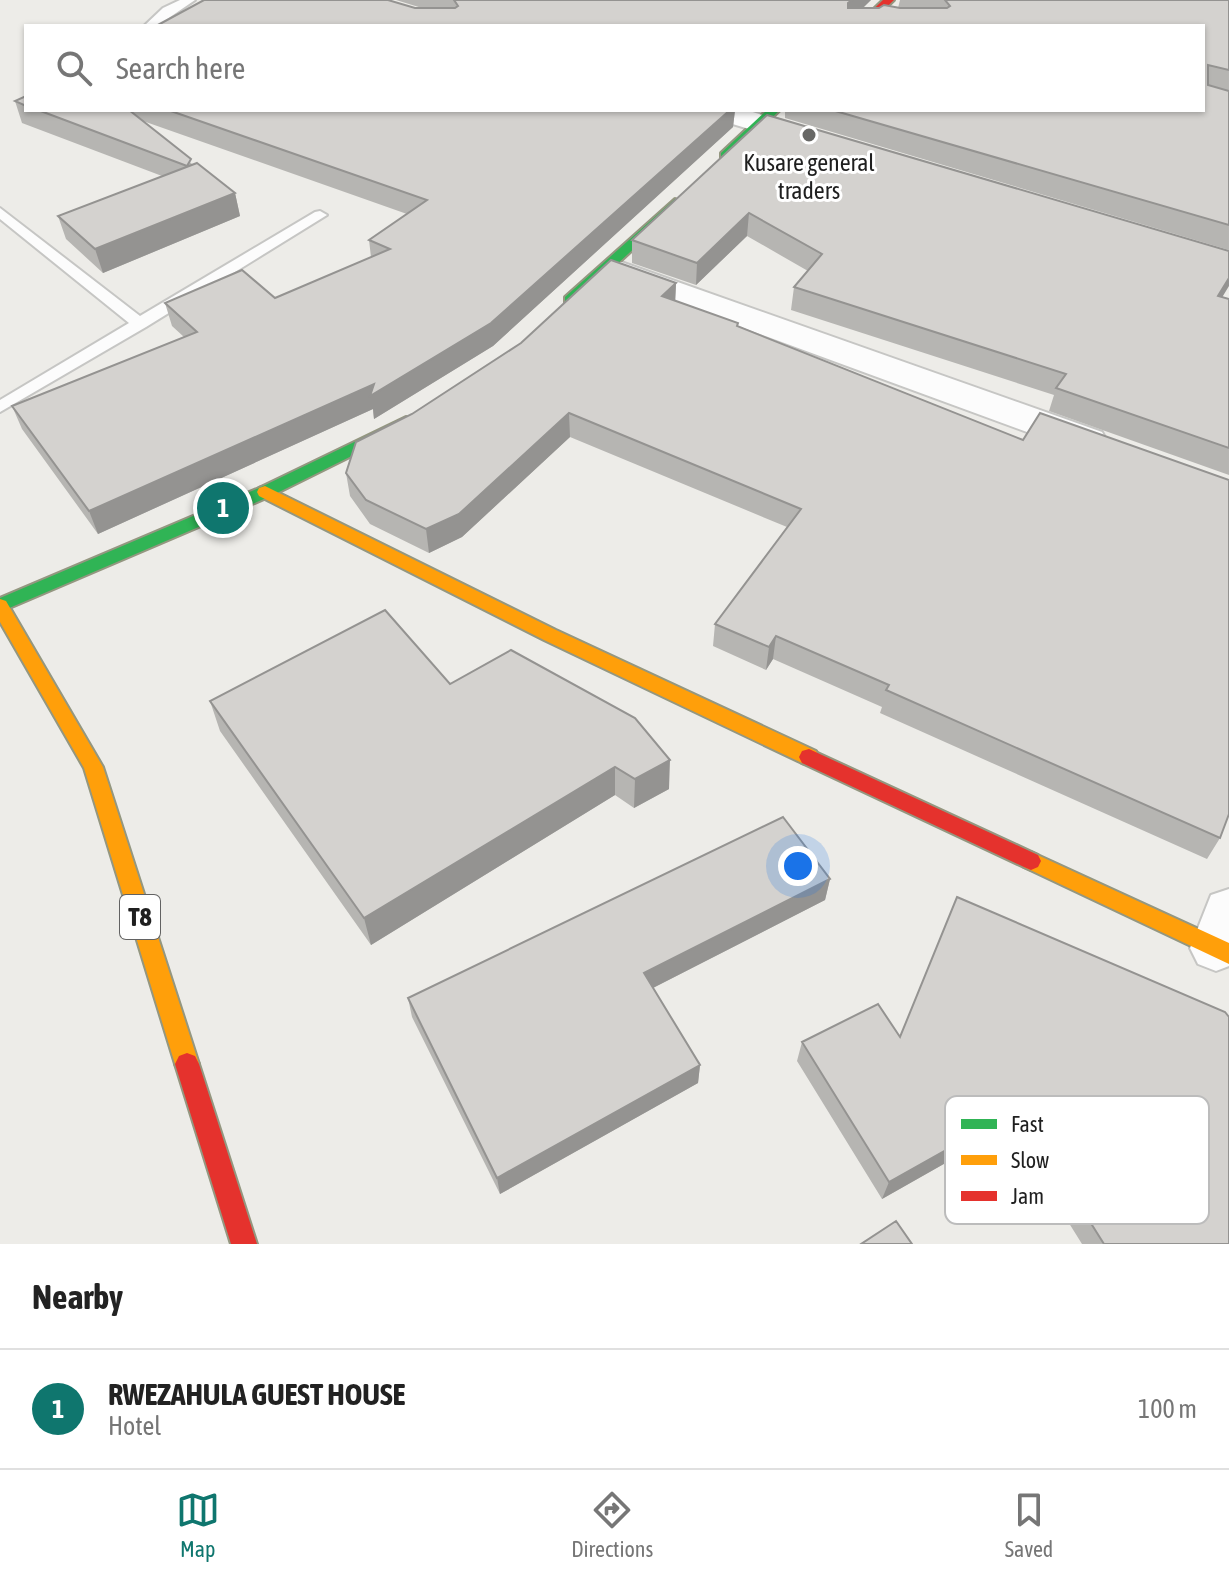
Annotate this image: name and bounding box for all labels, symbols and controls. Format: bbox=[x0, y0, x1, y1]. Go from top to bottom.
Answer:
search box bbox=[24, 24, 1205, 112]
icon: search bbox=[52, 46, 96, 90]
text: Search here bbox=[116, 51, 245, 85]
marker: Kusare general traders bbox=[800, 126, 818, 144]
place label: Kusare general traders bbox=[743, 149, 875, 204]
pin: 1 bbox=[197, 478, 249, 538]
your location bbox=[778, 846, 818, 886]
road number: T8 bbox=[120, 895, 160, 939]
legend bbox=[945, 1096, 1209, 1224]
text: Fast bbox=[1011, 1111, 1044, 1137]
text: Slow bbox=[1011, 1147, 1049, 1173]
text: Jam bbox=[1011, 1183, 1044, 1209]
text: Nearby bbox=[32, 1277, 123, 1316]
text: RWEZAHULA GUEST HOUSE bbox=[108, 1377, 405, 1411]
text: 1 bbox=[52, 1394, 64, 1424]
text: 100 m bbox=[1138, 1394, 1197, 1424]
text: Hotel bbox=[108, 1411, 161, 1441]
tab: Map bbox=[176, 1488, 220, 1562]
tab: Directions bbox=[571, 1488, 653, 1562]
tab: Saved bbox=[1005, 1488, 1053, 1562]

